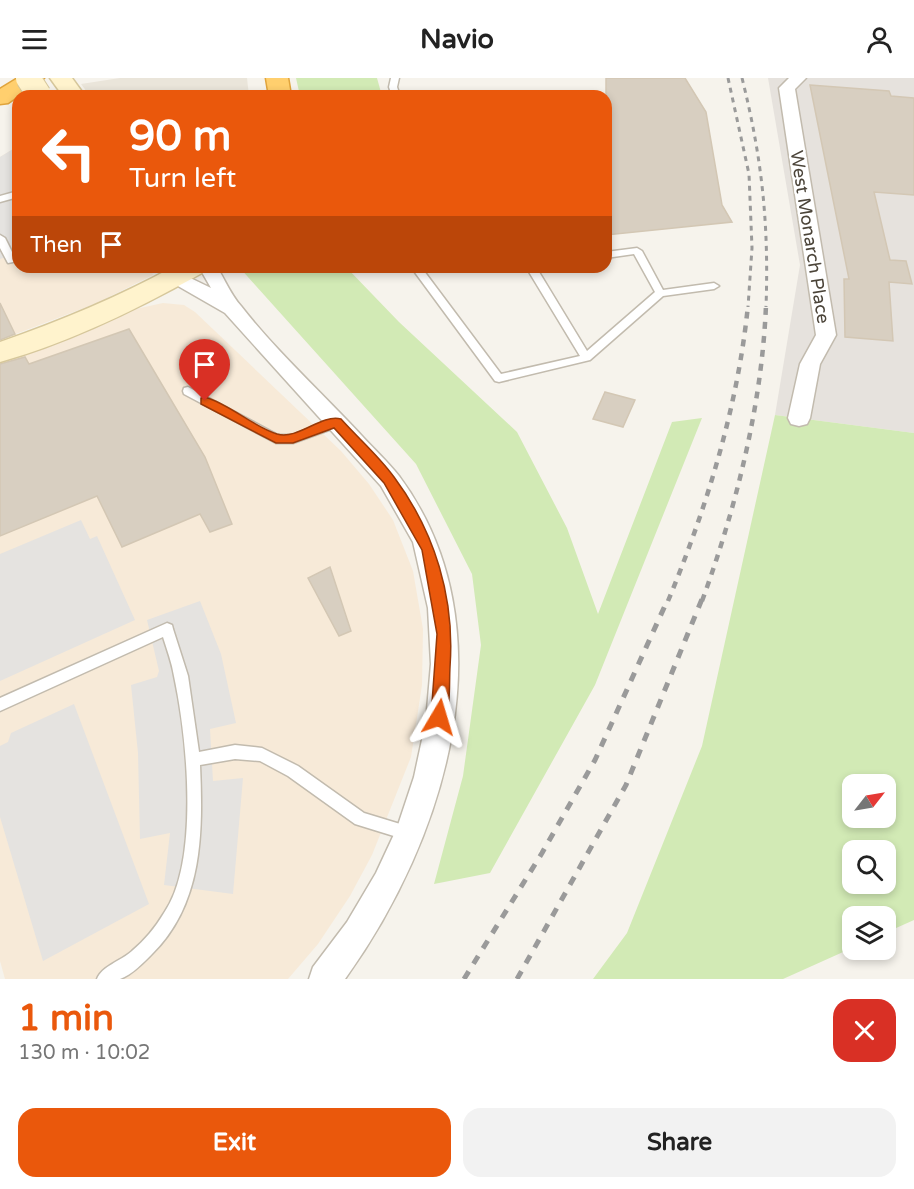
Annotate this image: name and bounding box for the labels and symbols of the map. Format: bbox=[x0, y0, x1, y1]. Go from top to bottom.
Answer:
street label: West Monarch Place bbox=[785, 149, 835, 325]
pin bbox=[179, 339, 230, 401]
position arrow bbox=[407, 685, 471, 749]
north arrow bbox=[842, 774, 896, 828]

